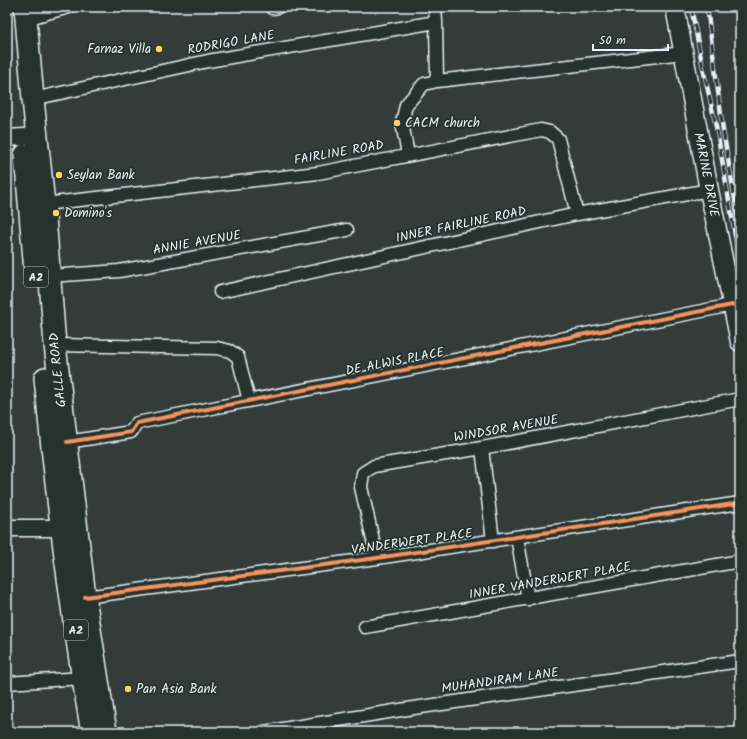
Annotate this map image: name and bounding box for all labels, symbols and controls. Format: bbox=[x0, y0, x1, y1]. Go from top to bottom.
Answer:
street label: RODRIGO LANE bbox=[186, 25, 277, 61]
scale bar bbox=[593, 26, 668, 52]
text: 50 m bbox=[599, 31, 626, 50]
place label: Farnaz Villa bbox=[87, 39, 151, 60]
marker: Farnaz Villa bbox=[154, 44, 164, 54]
place label: CACM church bbox=[405, 113, 480, 134]
marker: CACM church bbox=[392, 118, 402, 128]
street label: MARINE DRIVE bbox=[687, 131, 725, 220]
street label: FAIRLINE ROAD bbox=[292, 135, 386, 171]
place label: Seylan Bank bbox=[67, 165, 136, 186]
marker: Seylan Bank bbox=[54, 170, 64, 180]
street label: INNER FAIRLINE ROAD bbox=[394, 201, 528, 249]
place label: Domino's bbox=[64, 203, 112, 224]
marker: Domino's bbox=[51, 208, 61, 218]
street label: ANNIE AVENUE bbox=[151, 225, 243, 261]
road number: A2 bbox=[24, 267, 48, 287]
street label: GALLE ROAD bbox=[44, 332, 72, 408]
street label: DE ALWIS PLACE bbox=[344, 342, 446, 382]
street label: WINDSOR AVENUE bbox=[452, 409, 560, 449]
street label: VANDERWERT PLACE bbox=[350, 523, 474, 561]
street label: INNER VANDERWERT PLACE bbox=[467, 556, 633, 606]
road number: A2 bbox=[64, 620, 88, 640]
street label: MUHANDIRAM LANE bbox=[440, 662, 560, 700]
place label: Pan Asia Bank bbox=[136, 679, 217, 700]
marker: Pan Asia Bank bbox=[123, 684, 133, 694]

